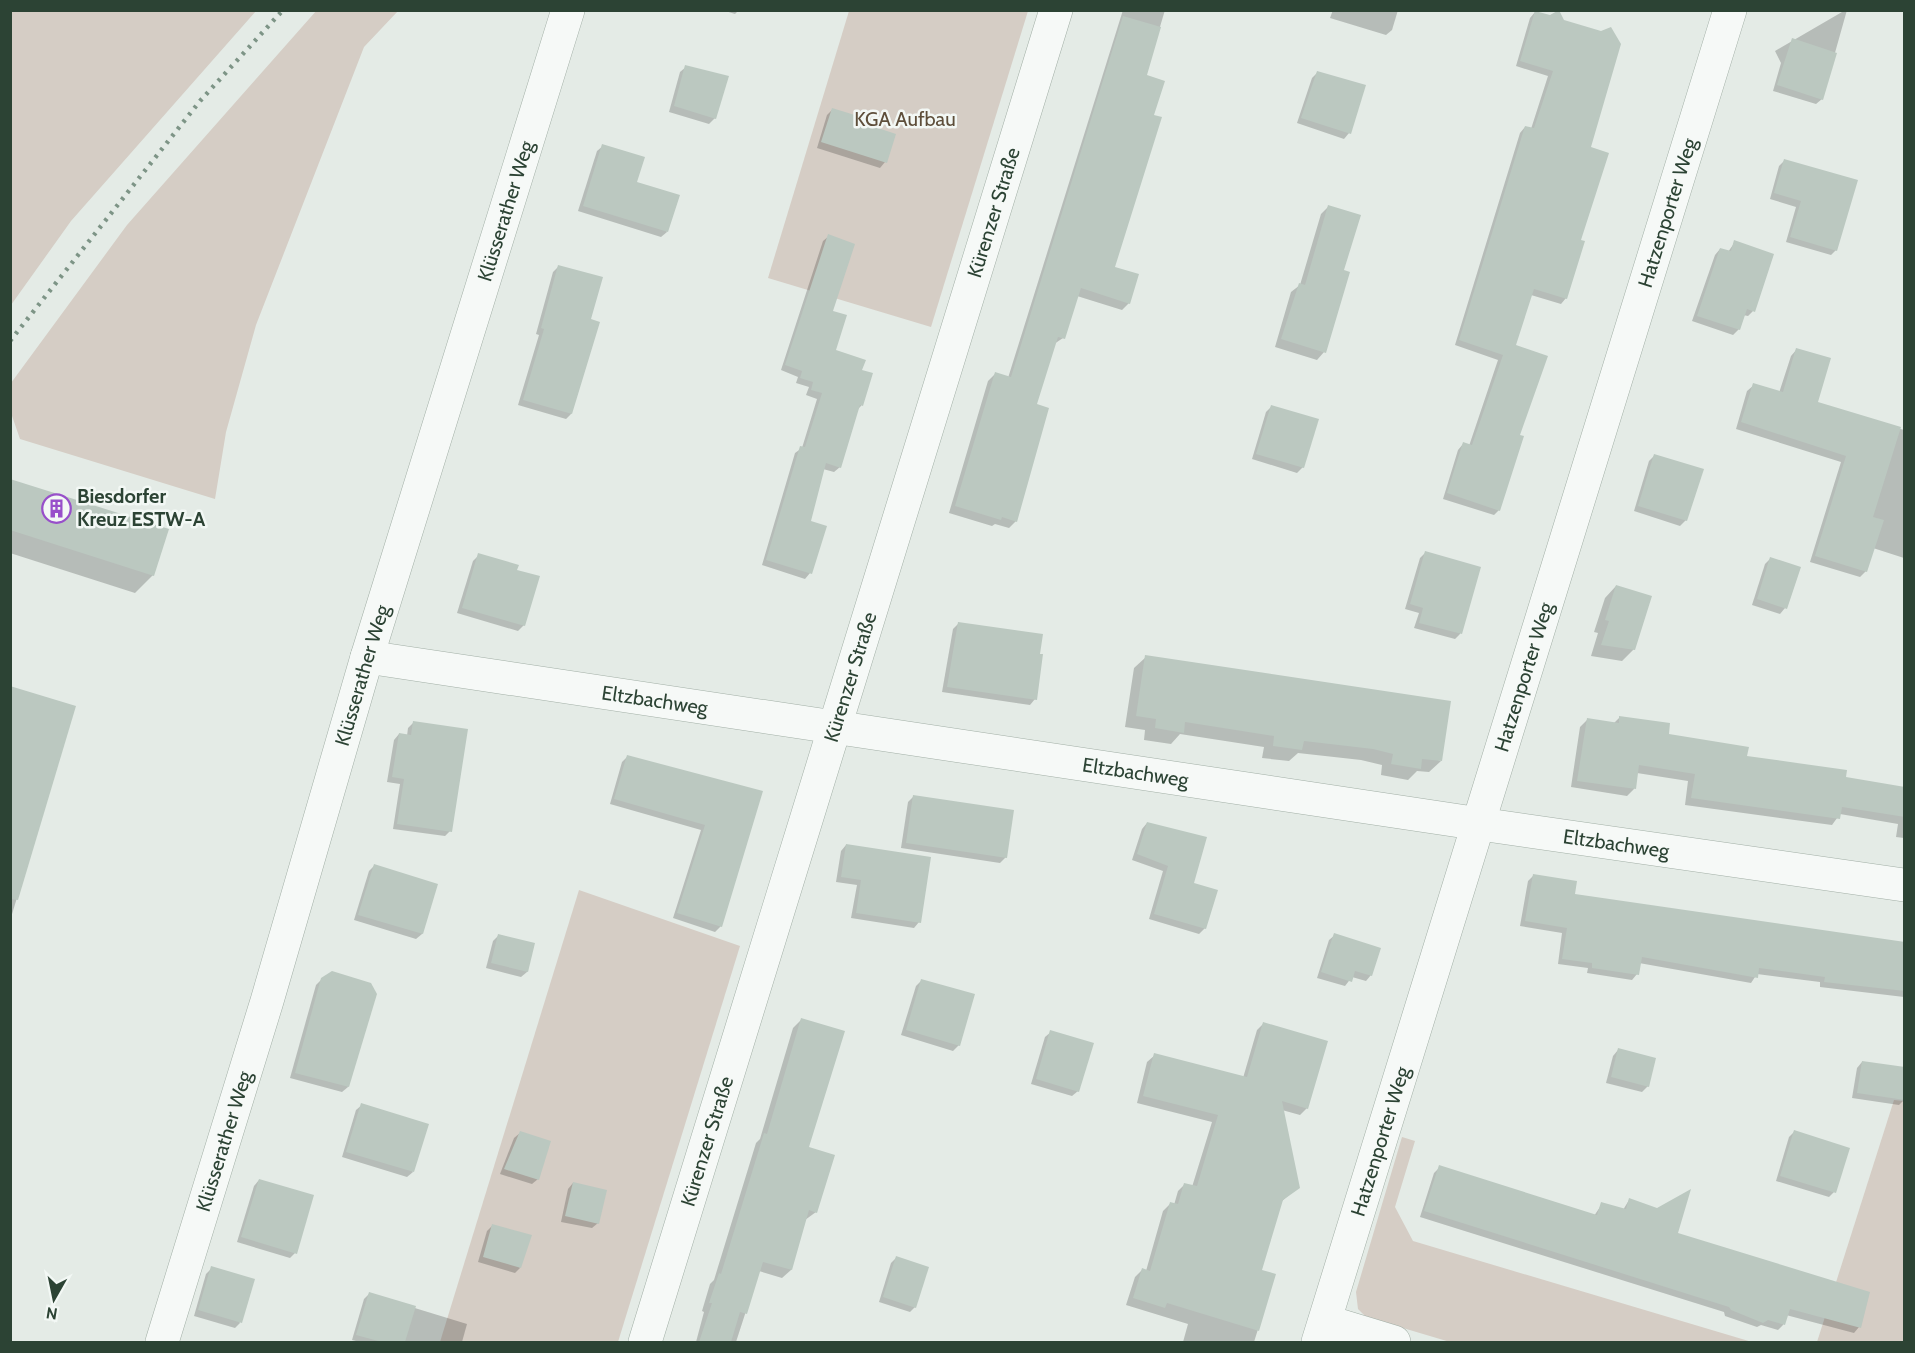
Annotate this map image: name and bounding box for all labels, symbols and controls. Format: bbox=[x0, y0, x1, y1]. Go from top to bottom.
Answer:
park label: KGA Aufbau bbox=[854, 107, 956, 131]
street label: Hatzenporter Weg bbox=[1633, 134, 1702, 291]
street label: Klüsserather Weg bbox=[472, 137, 539, 284]
street label: Kürenzer Straße bbox=[962, 145, 1025, 280]
place label: Biesdorfer Kreuz ESTW-A bbox=[77, 484, 206, 531]
building icon: Biesdorfer Kreuz ESTW-A bbox=[40, 492, 72, 524]
street label: Hatzenporter Weg bbox=[1489, 598, 1558, 755]
street label: Klüsserather Weg bbox=[330, 601, 395, 749]
street label: Kürenzer Straße bbox=[819, 609, 882, 745]
street label: Eltzbachweg bbox=[600, 680, 710, 720]
street label: Eltzbachweg bbox=[1081, 752, 1191, 792]
street label: Eltzbachweg bbox=[1561, 824, 1672, 863]
street label: Hatzenporter Weg bbox=[1346, 1063, 1415, 1219]
street label: Klüsserather Weg bbox=[191, 1067, 257, 1215]
street label: Kürenzer Straße bbox=[676, 1073, 738, 1209]
north arrow bbox=[24, 1269, 84, 1329]
text: N bbox=[45, 1303, 59, 1324]

